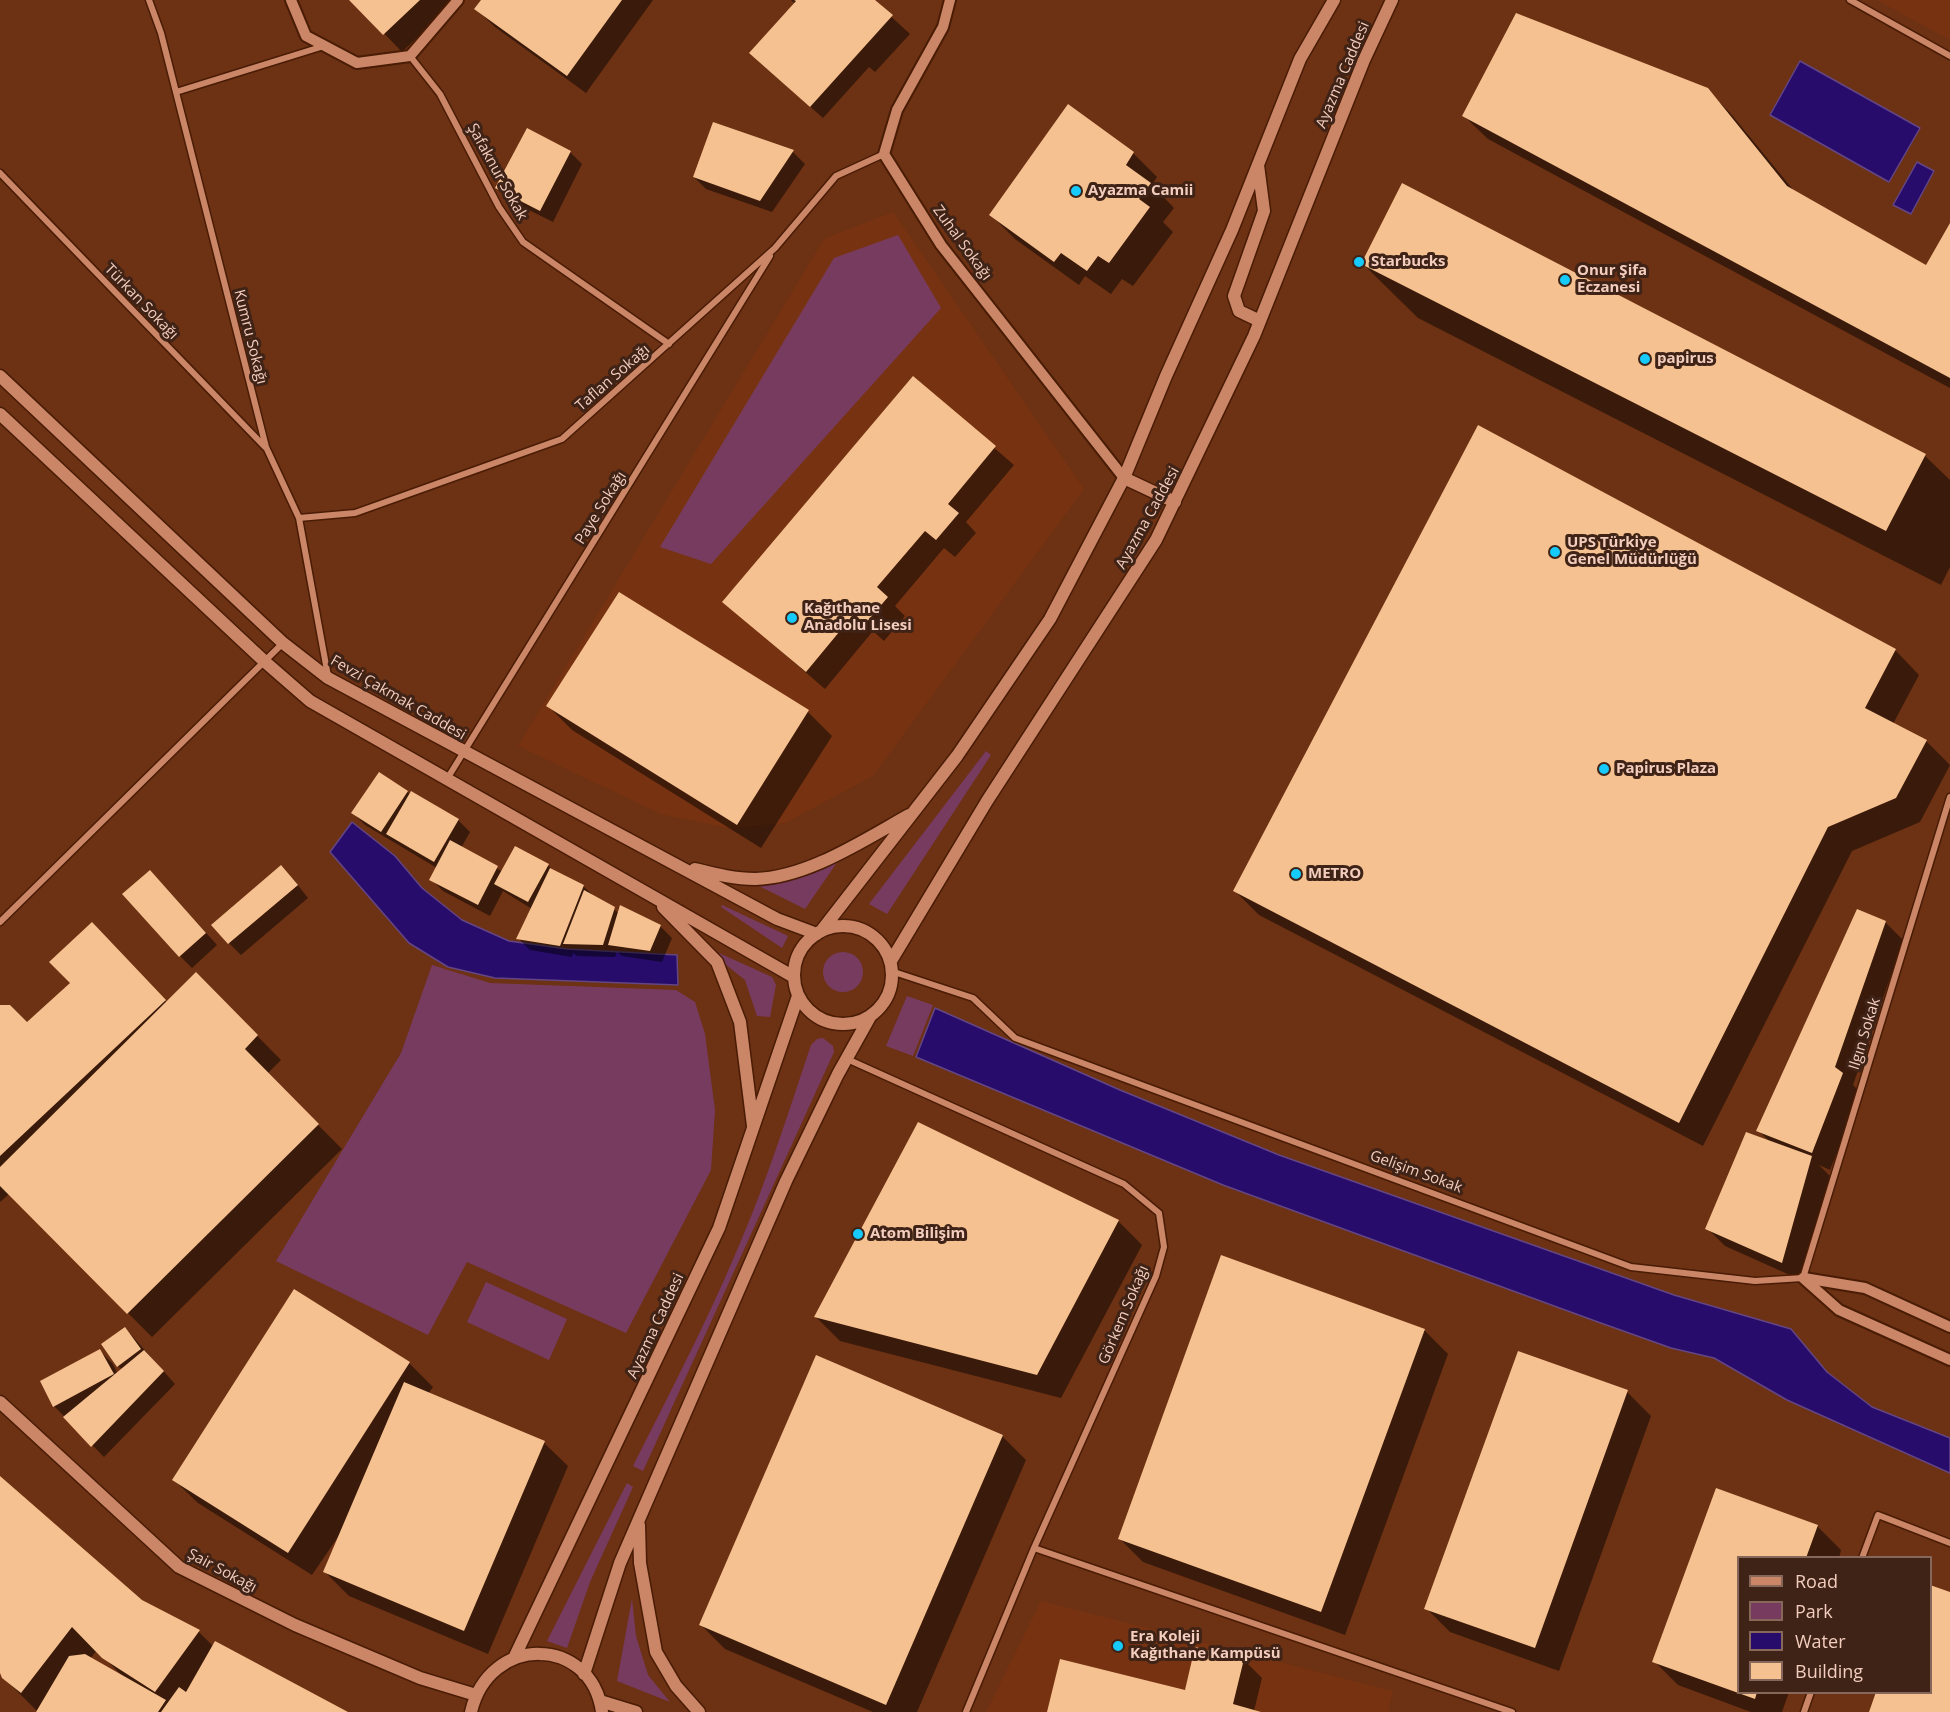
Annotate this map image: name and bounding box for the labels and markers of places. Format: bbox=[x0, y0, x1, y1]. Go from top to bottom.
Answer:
place label: Ayazma Camii bbox=[1088, 182, 1193, 200]
marker: Ayazma Camii bbox=[1069, 184, 1083, 198]
place label: Starbucks bbox=[1371, 253, 1445, 271]
marker: Starbucks bbox=[1352, 255, 1366, 269]
place label: Onur Şifa Eczanesi bbox=[1577, 262, 1647, 297]
marker: Onur Şifa Eczanesi bbox=[1558, 273, 1572, 287]
place label: papirus bbox=[1657, 350, 1714, 368]
marker: papirus bbox=[1638, 352, 1652, 366]
place label: UPS Türkiye Genel Müdürlüğü bbox=[1567, 534, 1697, 569]
marker: UPS Türkiye Genel Müdürlüğü bbox=[1548, 545, 1562, 559]
place label: Kağıthane Anadolu Lisesi bbox=[804, 600, 912, 635]
marker: Kağıthane Anadolu Lisesi bbox=[785, 611, 799, 625]
place label: Papirus Plaza bbox=[1616, 760, 1716, 778]
marker: Papirus Plaza bbox=[1597, 762, 1611, 776]
place label: METRO bbox=[1308, 865, 1361, 883]
marker: METRO bbox=[1289, 867, 1303, 881]
place label: Atom Bilişim bbox=[870, 1225, 965, 1243]
marker: Atom Bilişim bbox=[851, 1227, 865, 1241]
place label: Era Koleji Kağıthane Kampüsü bbox=[1130, 1628, 1281, 1663]
marker: Era Koleji Kağıthane Kampüsü bbox=[1111, 1639, 1125, 1653]

